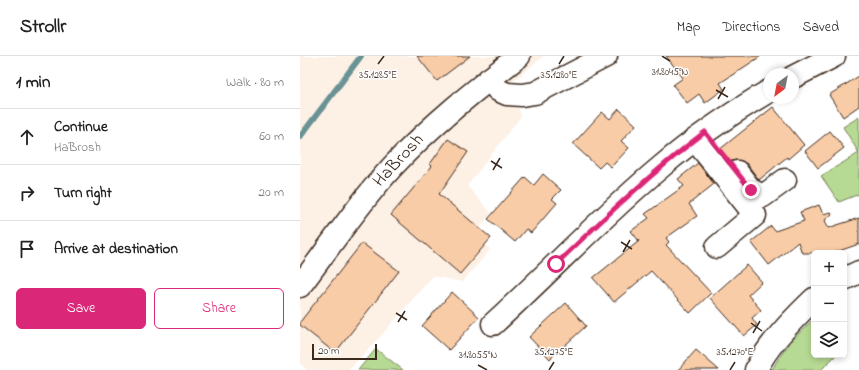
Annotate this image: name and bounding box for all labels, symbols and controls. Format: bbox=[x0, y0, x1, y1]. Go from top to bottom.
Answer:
text: Strollr bbox=[20, 14, 66, 41]
text: Map bbox=[677, 17, 700, 38]
text: Directions bbox=[722, 17, 780, 38]
text: Saved bbox=[802, 17, 839, 38]
text: 31.8045°N bbox=[652, 65, 689, 80]
text: 35.1285°E bbox=[359, 68, 397, 83]
text: 35.1280°E bbox=[541, 68, 577, 83]
north arrow bbox=[763, 68, 799, 104]
text: 1 min bbox=[16, 70, 50, 95]
text: Walk · 80 m bbox=[226, 73, 284, 92]
text: Continue bbox=[54, 116, 108, 138]
icon: ahead bbox=[16, 126, 38, 148]
text: 60 m bbox=[259, 127, 284, 146]
street label: HaBrosh bbox=[367, 128, 431, 194]
text: HaBrosh bbox=[54, 138, 101, 157]
route end bbox=[742, 181, 760, 199]
icon: right bbox=[16, 182, 38, 204]
text: Turn right bbox=[54, 182, 112, 204]
text: 20 m bbox=[259, 183, 284, 202]
icon: arrive bbox=[16, 238, 38, 260]
text: Arrive at destination bbox=[54, 238, 178, 260]
map controls bbox=[811, 250, 847, 358]
button: + bbox=[811, 250, 847, 286]
route start bbox=[547, 255, 565, 273]
button: − bbox=[811, 286, 847, 322]
button: Save bbox=[16, 288, 146, 329]
button: Share bbox=[154, 288, 284, 329]
button: layers bbox=[811, 322, 847, 358]
scale bar bbox=[312, 342, 377, 361]
text: 20 m bbox=[318, 343, 340, 359]
text: 35.1275°E bbox=[535, 345, 573, 360]
text: 35.1270°E bbox=[716, 345, 754, 360]
text: 31.8055°N bbox=[459, 348, 497, 363]

